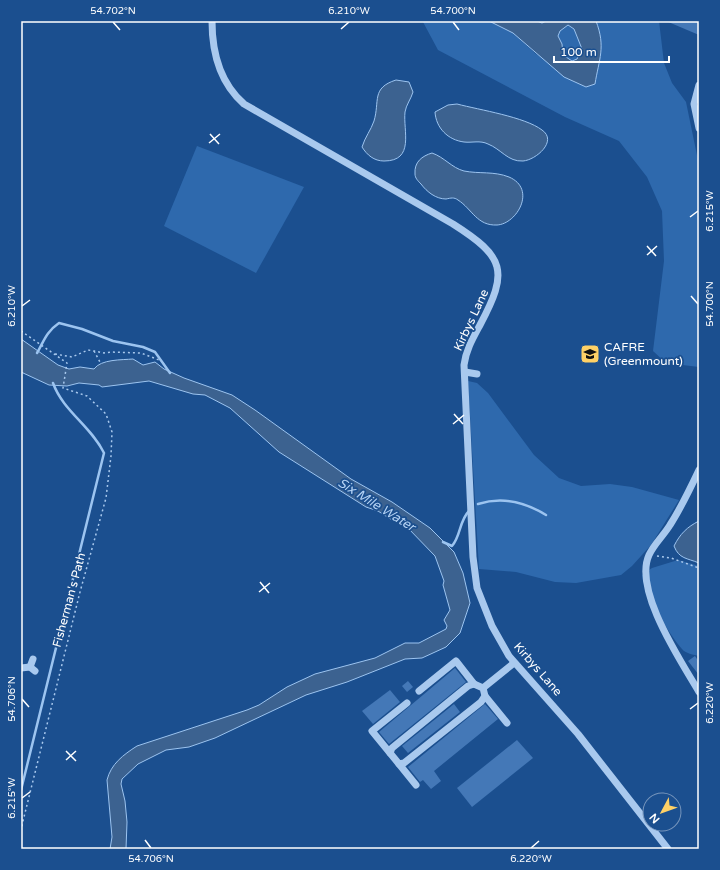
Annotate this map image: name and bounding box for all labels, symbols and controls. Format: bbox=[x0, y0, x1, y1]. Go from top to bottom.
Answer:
text: 54.702°N bbox=[90, 5, 136, 17]
text: 6.210°W bbox=[328, 5, 370, 17]
text: 54.700°N bbox=[430, 5, 476, 17]
scale bar bbox=[554, 38, 669, 64]
text: 100 m bbox=[560, 45, 597, 59]
text: 6.215°W bbox=[704, 190, 716, 232]
text: 54.700°N bbox=[704, 281, 716, 327]
text: 6.210°W bbox=[6, 285, 18, 327]
street label: Kirbys Lane bbox=[451, 287, 491, 353]
place label: CAFRE (Greenmount) bbox=[604, 340, 683, 368]
school or university icon: CAFRE (Greenmount) bbox=[579, 343, 601, 365]
water label: Six Mile Water bbox=[335, 475, 420, 536]
street label: Fisherman's Path bbox=[50, 551, 88, 649]
street label: Kirbys Lane bbox=[511, 639, 565, 699]
text: 54.706°N bbox=[6, 676, 18, 722]
text: 6.220°W bbox=[704, 682, 716, 724]
text: 6.215°W bbox=[6, 777, 18, 819]
north arrow bbox=[642, 792, 682, 832]
text: N bbox=[647, 811, 663, 826]
text: 54.706°N bbox=[128, 853, 174, 865]
text: 6.220°W bbox=[510, 853, 552, 865]

